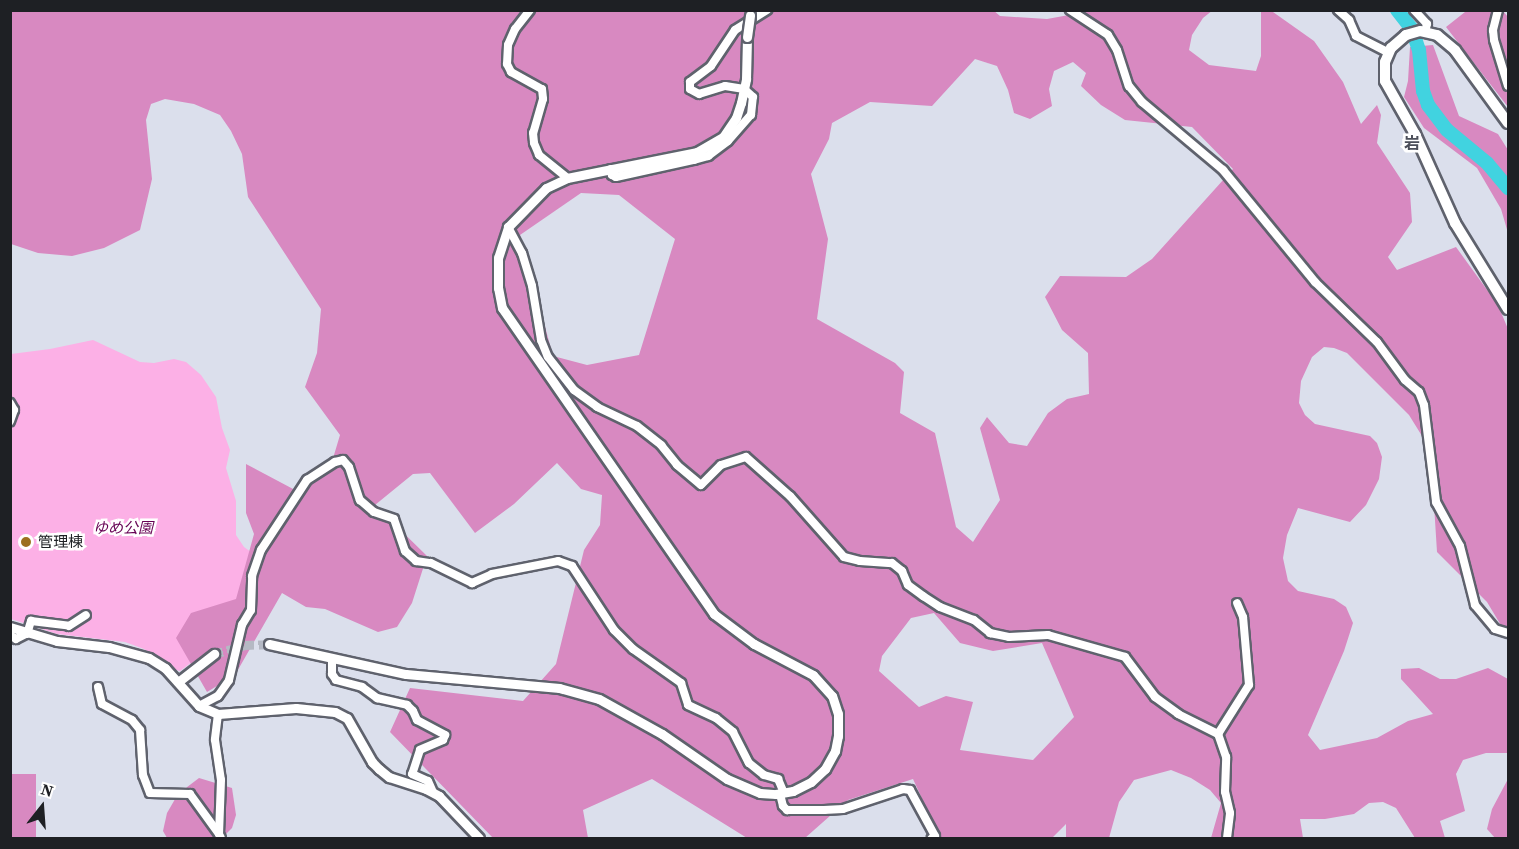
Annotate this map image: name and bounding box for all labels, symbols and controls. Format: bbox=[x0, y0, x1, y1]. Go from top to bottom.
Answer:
district label: 岩 bbox=[1404, 133, 1420, 153]
park label: ゆめ公園 bbox=[93, 519, 153, 537]
place label: 管理棟 bbox=[38, 533, 83, 551]
marker: 管理棟 bbox=[19, 535, 33, 549]
north arrow bbox=[12, 777, 72, 837]
text: N bbox=[38, 778, 56, 802]

